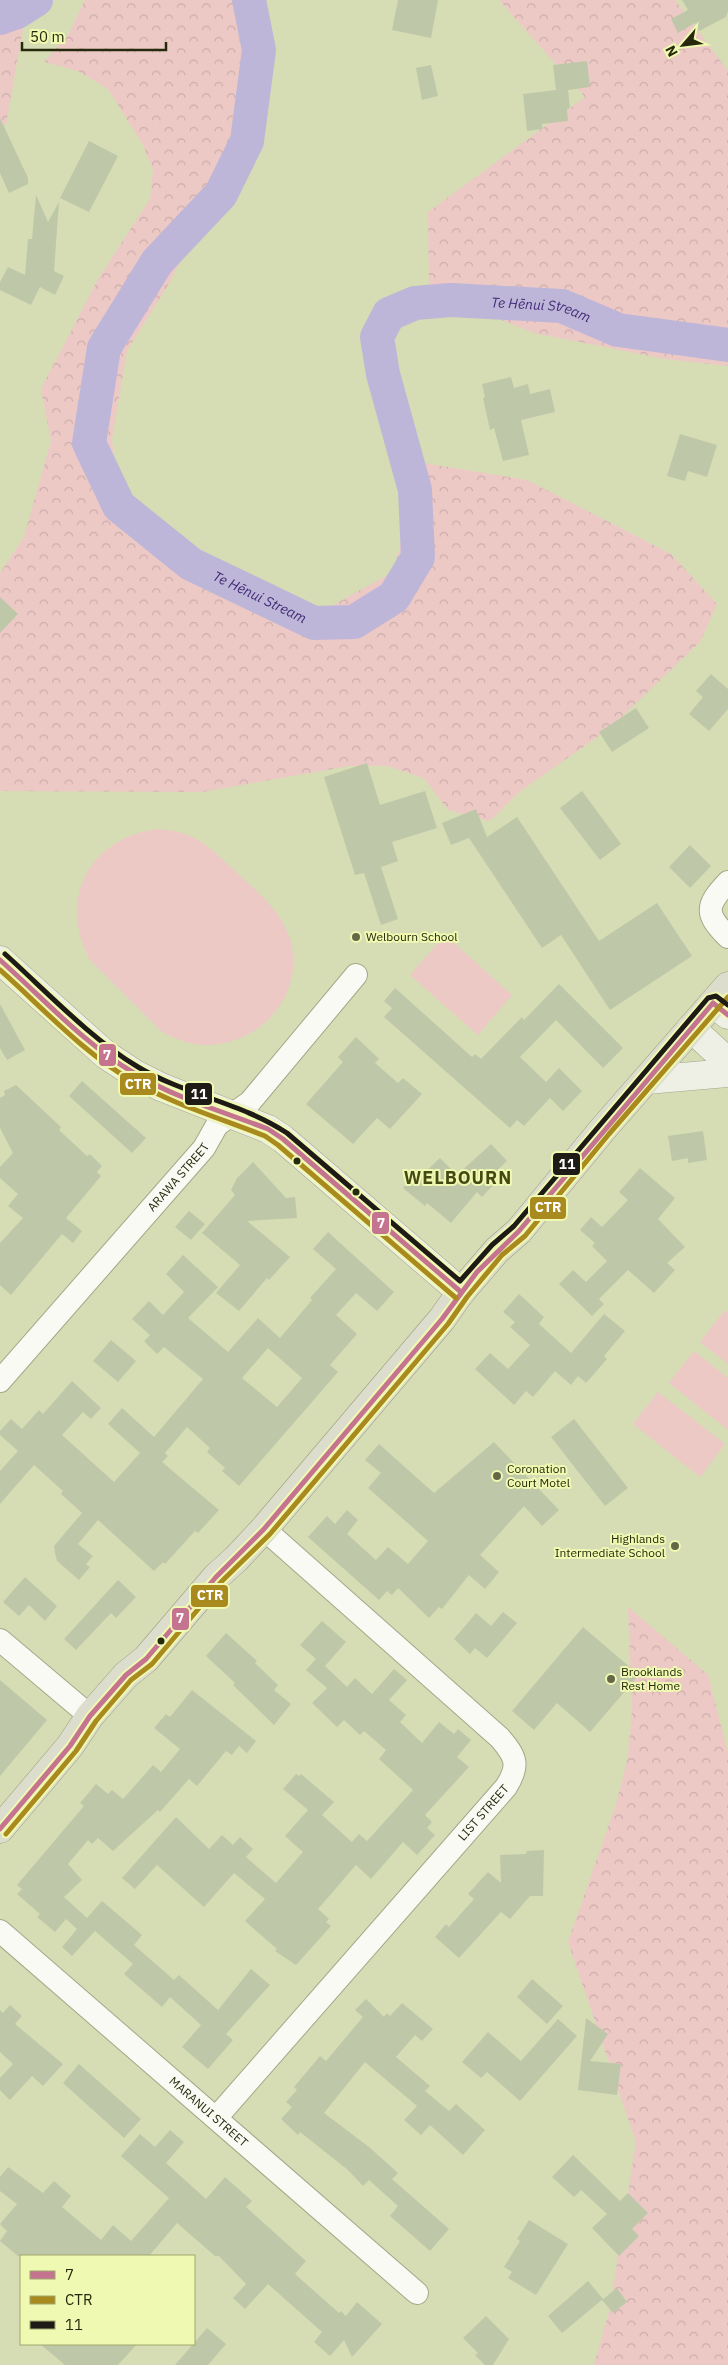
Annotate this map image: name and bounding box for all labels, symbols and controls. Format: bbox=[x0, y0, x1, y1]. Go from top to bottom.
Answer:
scale bar bbox=[22, 20, 166, 52]
north arrow bbox=[658, 20, 708, 70]
text: 50 m bbox=[30, 27, 65, 46]
text: N bbox=[661, 42, 682, 60]
water label: Te Hēnui Stream bbox=[491, 293, 594, 326]
water label: Te Hēnui Stream bbox=[210, 567, 310, 627]
place label: Welbourn School bbox=[366, 929, 457, 944]
marker: Welbourn School bbox=[350, 931, 362, 943]
line badge: 7 bbox=[98, 1043, 117, 1067]
text: 7 bbox=[103, 1046, 111, 1064]
line badge: CTR bbox=[119, 1072, 157, 1096]
text: CTR bbox=[125, 1075, 151, 1093]
line badge: 11 bbox=[184, 1082, 213, 1106]
text: 11 bbox=[191, 1085, 208, 1103]
street label: ARAWA STREET bbox=[144, 1140, 212, 1214]
line badge: 11 bbox=[552, 1152, 581, 1176]
text: 11 bbox=[559, 1155, 576, 1173]
unlabelled marker bbox=[292, 1156, 302, 1166]
district label: WELBOURN bbox=[404, 1166, 512, 1189]
unlabelled marker bbox=[351, 1187, 361, 1197]
line badge: CTR bbox=[529, 1196, 567, 1220]
text: CTR bbox=[535, 1198, 561, 1216]
line badge: 7 bbox=[371, 1211, 390, 1235]
text: 7 bbox=[377, 1214, 385, 1232]
place label: Coronation Court Motel bbox=[507, 1461, 570, 1490]
marker: Coronation Court Motel bbox=[491, 1470, 503, 1482]
place label: Highlands Intermediate School bbox=[555, 1531, 665, 1560]
marker: Highlands Intermediate School bbox=[669, 1540, 681, 1552]
line badge: CTR bbox=[190, 1584, 229, 1608]
text: CTR bbox=[197, 1586, 223, 1604]
line badge: 7 bbox=[171, 1607, 190, 1631]
text: 7 bbox=[176, 1609, 184, 1627]
unlabelled marker bbox=[156, 1636, 166, 1646]
place label: Brooklands Rest Home bbox=[621, 1664, 682, 1693]
marker: Brooklands Rest Home bbox=[605, 1673, 617, 1685]
street label: LIST STREET bbox=[455, 1781, 512, 1843]
street label: MARANUI STREET bbox=[166, 2073, 251, 2150]
legend bbox=[20, 2255, 195, 2345]
text: 7 bbox=[65, 2265, 74, 2284]
text: CTR bbox=[65, 2290, 93, 2309]
text: 11 bbox=[65, 2315, 83, 2334]

